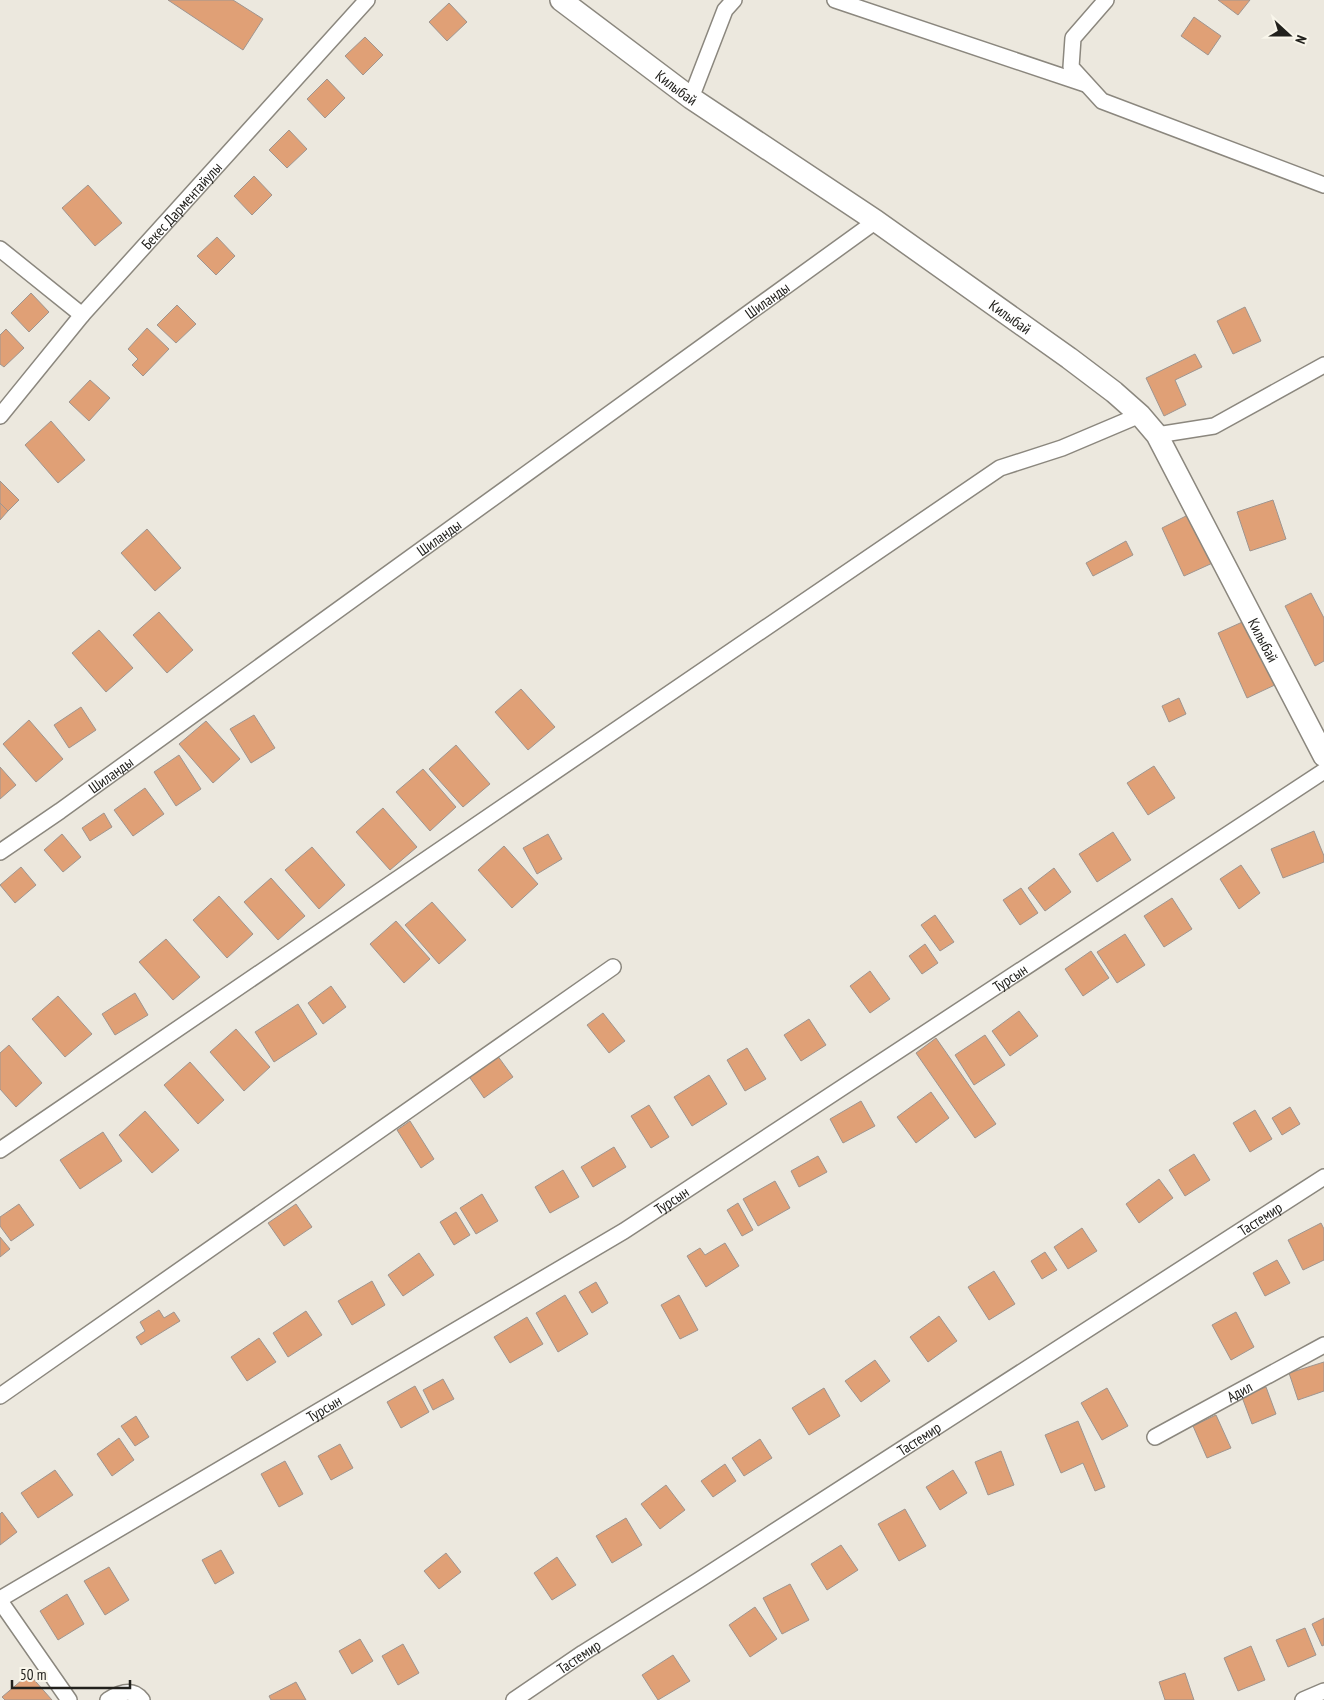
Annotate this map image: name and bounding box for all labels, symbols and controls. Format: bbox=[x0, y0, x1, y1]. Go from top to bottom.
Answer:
north arrow bbox=[1264, 10, 1314, 60]
text: N bbox=[1291, 33, 1311, 46]
street label: Килыбай bbox=[652, 65, 701, 109]
street label: Бекес Дарментайулы bbox=[137, 158, 226, 253]
street label: Шиланды bbox=[741, 277, 793, 322]
street label: Килыбай bbox=[986, 295, 1035, 338]
street label: Шиланды bbox=[413, 515, 465, 560]
street label: Килыбай bbox=[1244, 615, 1283, 665]
street label: Шиланды bbox=[85, 752, 136, 797]
street label: Турсын bbox=[989, 959, 1031, 996]
street label: Турсын bbox=[650, 1182, 692, 1218]
street label: Тастемир bbox=[1234, 1197, 1285, 1239]
street label: Адил bbox=[1223, 1376, 1255, 1406]
street label: Турсын bbox=[303, 1390, 345, 1426]
street label: Тастемир bbox=[893, 1417, 944, 1459]
street label: Тастемир bbox=[553, 1635, 604, 1678]
scale bar bbox=[12, 1658, 130, 1690]
text: 50 m bbox=[20, 1665, 46, 1684]

